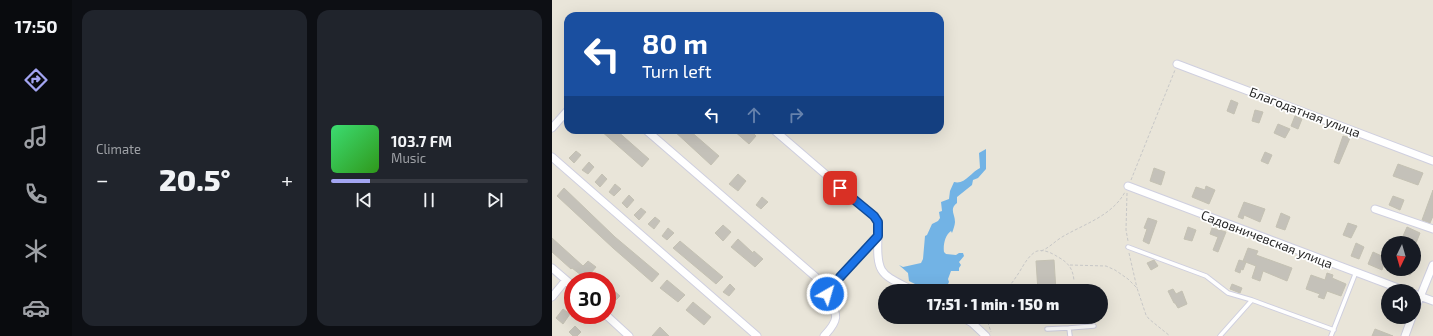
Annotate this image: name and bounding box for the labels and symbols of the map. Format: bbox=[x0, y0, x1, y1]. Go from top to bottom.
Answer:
street label: Благодатная улица bbox=[1247, 83, 1363, 141]
pin bbox=[823, 171, 857, 205]
street label: Садовничевская улица bbox=[1199, 206, 1335, 272]
north arrow bbox=[1381, 236, 1421, 276]
speed limit sign: 30 bbox=[564, 272, 616, 324]
position arrow bbox=[806, 273, 848, 315]

